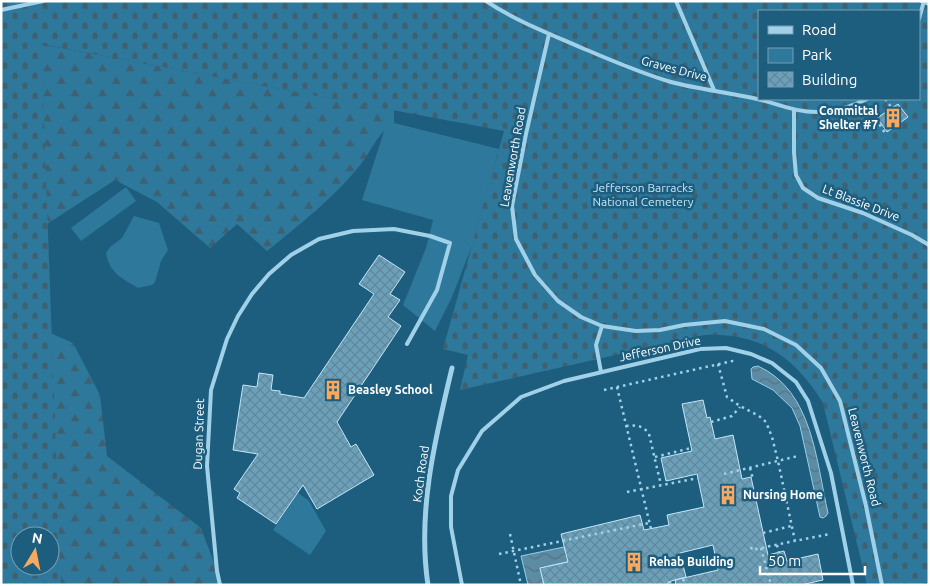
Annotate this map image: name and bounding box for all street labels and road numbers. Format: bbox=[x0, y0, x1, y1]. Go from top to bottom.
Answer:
street label: Graves Drive bbox=[640, 54, 708, 84]
street label: Leavenworth Road bbox=[497, 106, 528, 208]
street label: Lt Blassie Drive bbox=[821, 182, 902, 223]
street label: Jefferson Drive bbox=[618, 334, 702, 364]
street label: Dugan Street bbox=[191, 398, 206, 470]
street label: Leavenworth Road bbox=[846, 406, 883, 507]
street label: Koch Road bbox=[410, 445, 431, 503]

